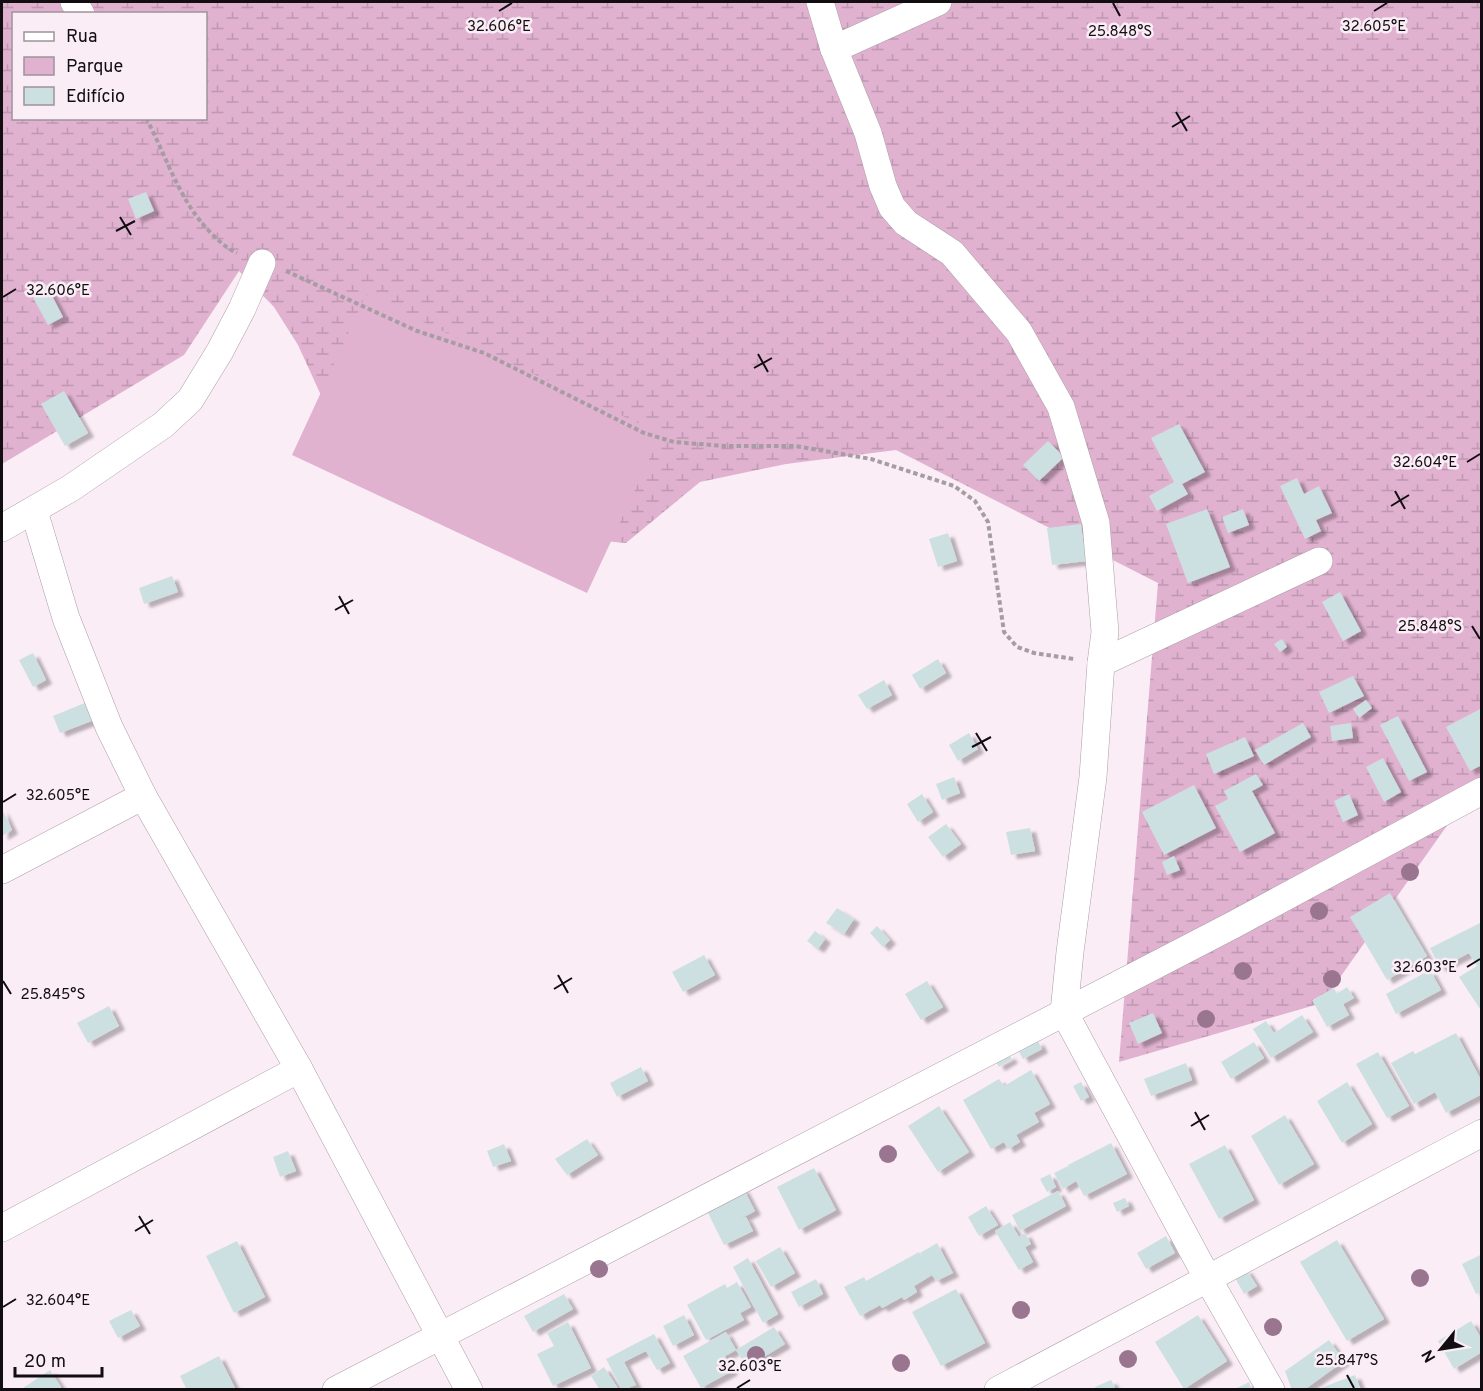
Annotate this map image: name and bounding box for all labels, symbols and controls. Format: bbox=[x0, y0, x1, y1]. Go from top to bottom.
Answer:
legend bbox=[12, 12, 207, 120]
text: 32.606°E bbox=[467, 18, 531, 37]
text: 32.605°E bbox=[1342, 18, 1406, 37]
text: 25.848°S bbox=[1088, 23, 1152, 42]
text: Rua bbox=[66, 26, 97, 49]
text: Parque bbox=[66, 56, 123, 79]
text: Edifício bbox=[66, 86, 125, 109]
text: 32.606°E bbox=[26, 282, 90, 301]
text: 32.604°E bbox=[1393, 454, 1457, 473]
text: 25.848°S bbox=[1398, 618, 1462, 637]
text: 32.605°E bbox=[26, 787, 90, 806]
text: 32.603°E bbox=[1393, 959, 1457, 978]
text: 25.845°S bbox=[21, 986, 85, 1005]
text: 32.604°E bbox=[26, 1292, 90, 1311]
north arrow bbox=[1411, 1319, 1471, 1379]
scale bar bbox=[15, 1340, 102, 1378]
text: N bbox=[1418, 1346, 1441, 1365]
text: 20 m bbox=[24, 1351, 66, 1374]
text: 25.847°S bbox=[1315, 1352, 1379, 1371]
text: 32.603°E bbox=[718, 1358, 782, 1377]

